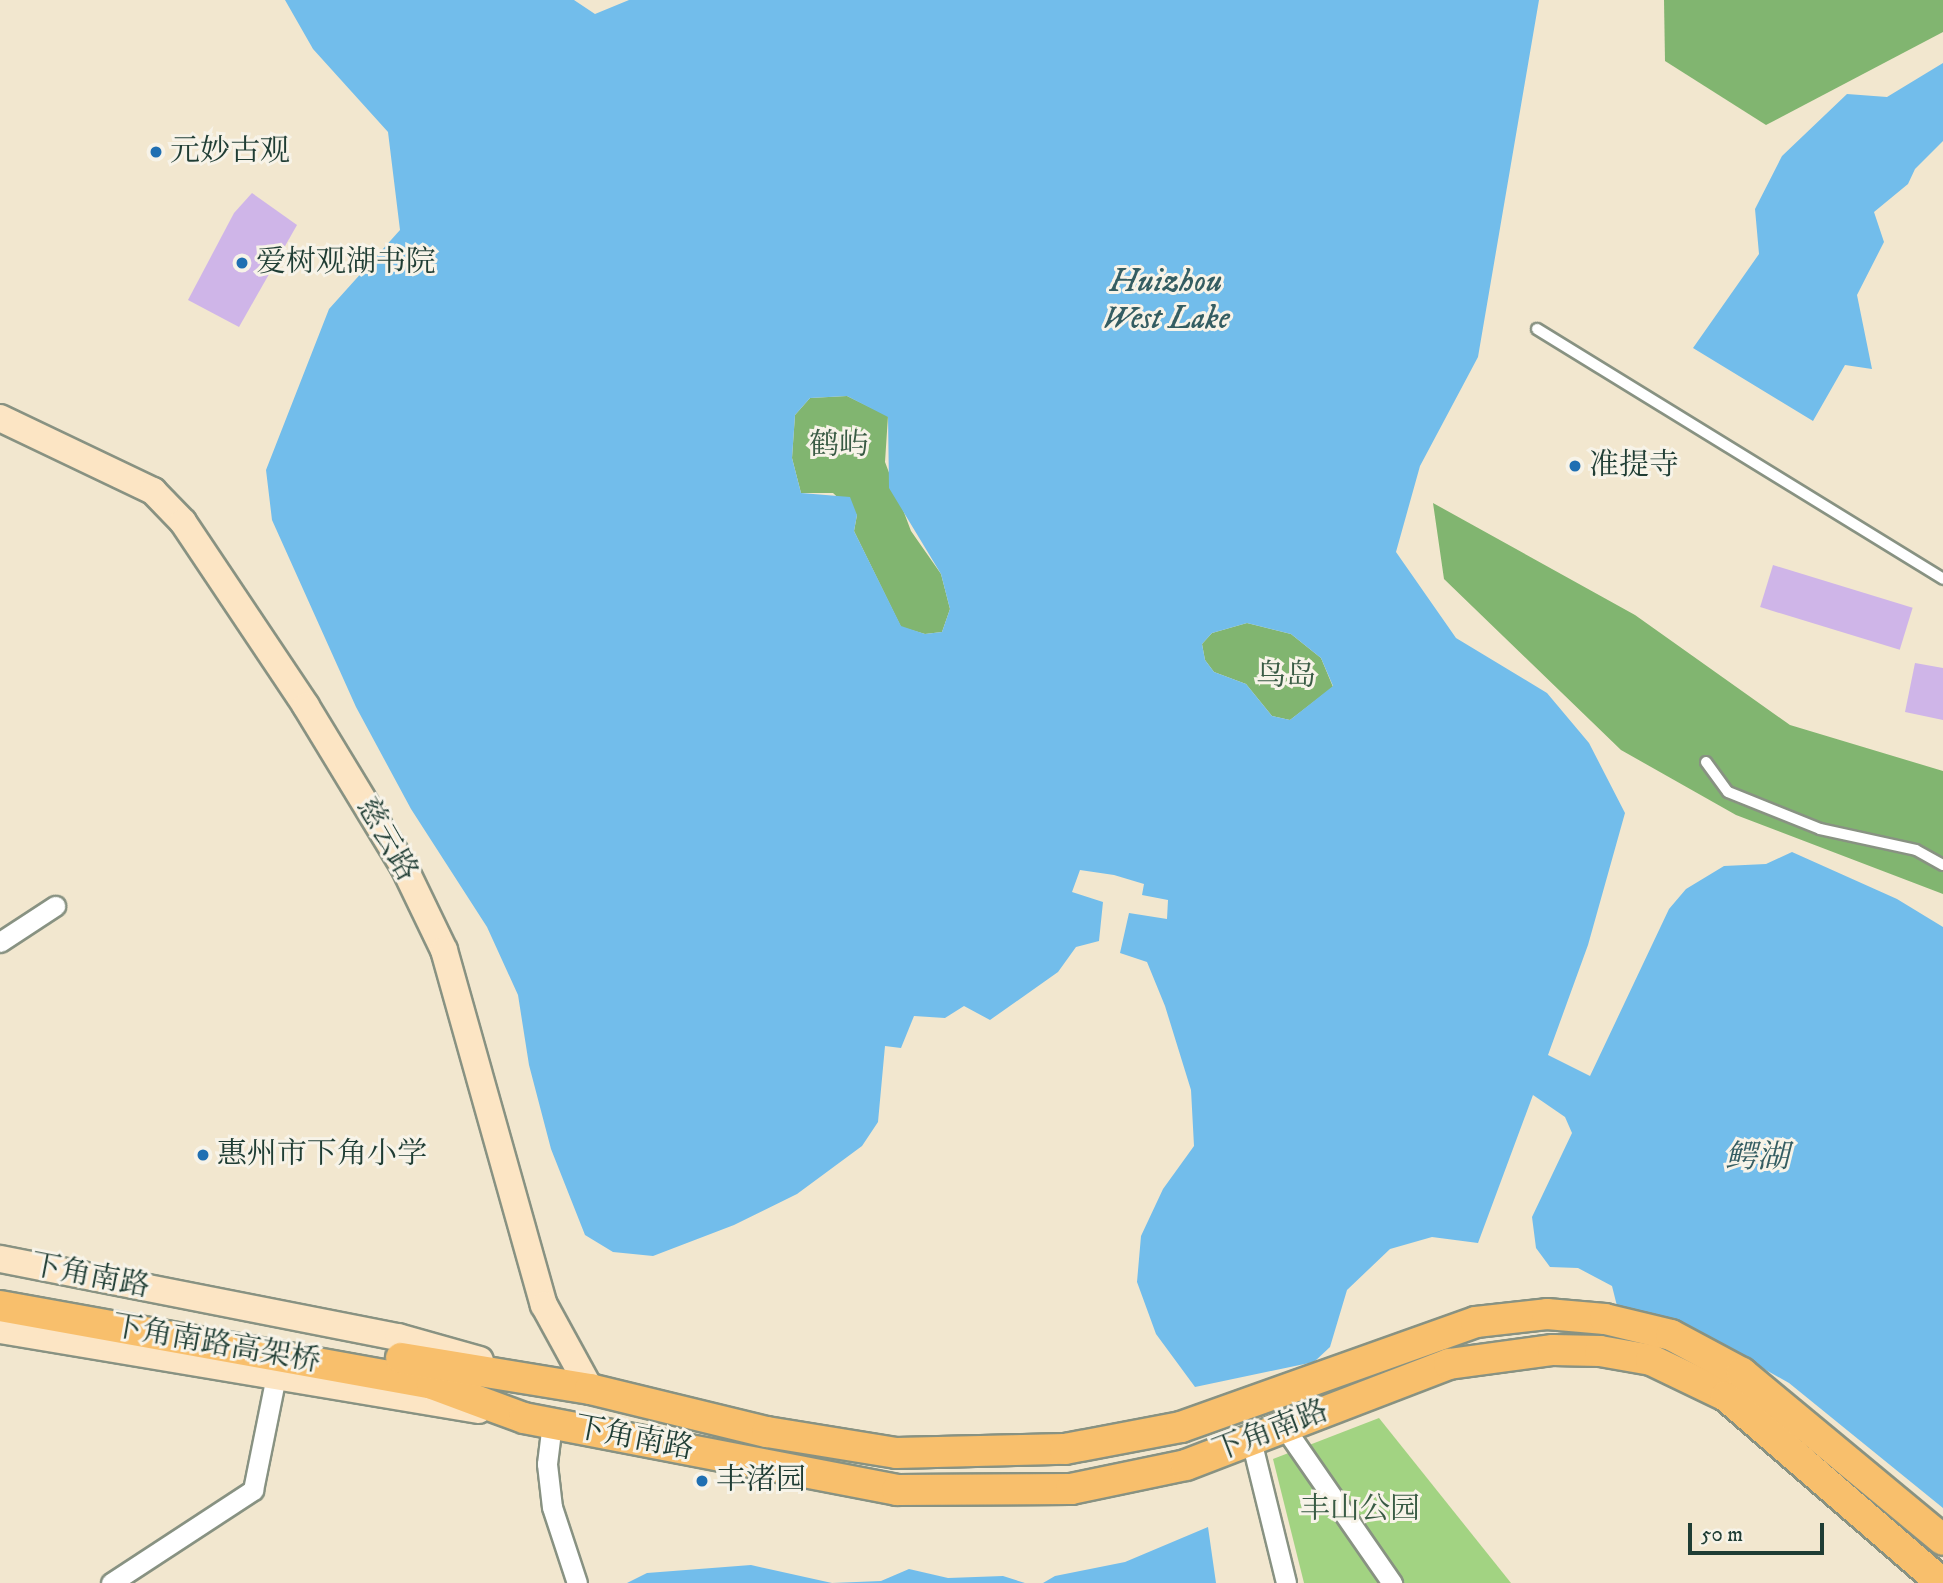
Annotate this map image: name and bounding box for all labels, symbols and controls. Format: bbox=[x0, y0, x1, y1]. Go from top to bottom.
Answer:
place label: 元妙古观 bbox=[170, 134, 290, 170]
marker: 元妙古观 bbox=[148, 144, 164, 160]
place label: 爱树观湖书院 bbox=[256, 245, 436, 281]
marker: 爱树观湖书院 bbox=[234, 255, 250, 271]
water label: Huizhou West Lake bbox=[1102, 264, 1230, 339]
park label: 鹤屿 bbox=[809, 428, 869, 464]
place label: 准提寺 bbox=[1589, 448, 1679, 484]
marker: 准提寺 bbox=[1567, 458, 1583, 474]
park label: 鸟岛 bbox=[1256, 659, 1316, 695]
street label: 慈云路 bbox=[348, 792, 424, 888]
place label: 惠州市下角小学 bbox=[217, 1137, 427, 1173]
water label: 鳄湖 bbox=[1725, 1139, 1789, 1177]
marker: 惠州市下角小学 bbox=[195, 1147, 211, 1163]
street label: 下角南路 bbox=[28, 1248, 152, 1306]
street label: 下角南路高架桥 bbox=[109, 1309, 323, 1381]
street label: 下角南路 bbox=[1209, 1394, 1333, 1470]
street label: 下角南路 bbox=[572, 1410, 696, 1468]
place label: 丰渚园 bbox=[716, 1463, 806, 1499]
marker: 丰渚园 bbox=[694, 1473, 710, 1489]
park label: 丰山公园 bbox=[1300, 1492, 1420, 1528]
scale bar bbox=[1691, 1510, 1828, 1554]
text: 50 m bbox=[1701, 1522, 1743, 1548]

